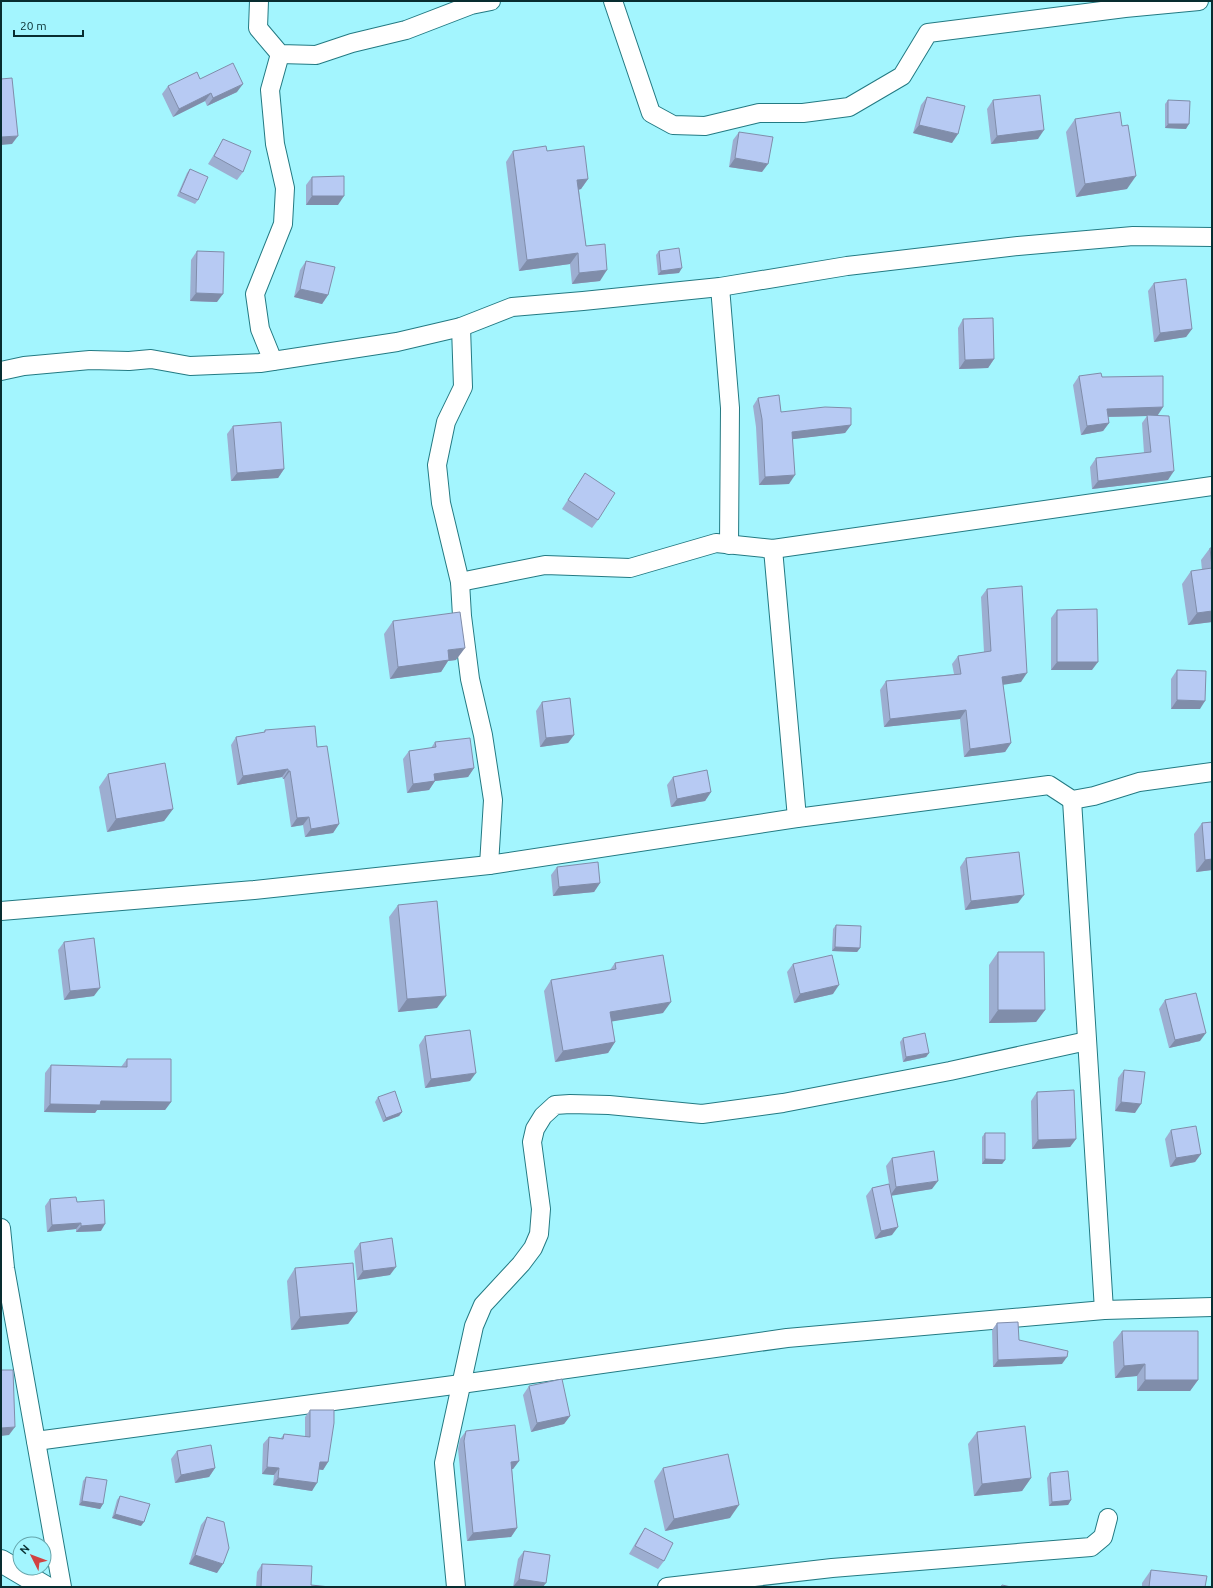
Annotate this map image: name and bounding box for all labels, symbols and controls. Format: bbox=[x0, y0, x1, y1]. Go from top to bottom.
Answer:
scale bar bbox=[14, 12, 83, 38]
text: 20 m bbox=[20, 19, 47, 32]
north arrow bbox=[12, 1536, 52, 1576]
text: N bbox=[17, 1542, 32, 1556]

